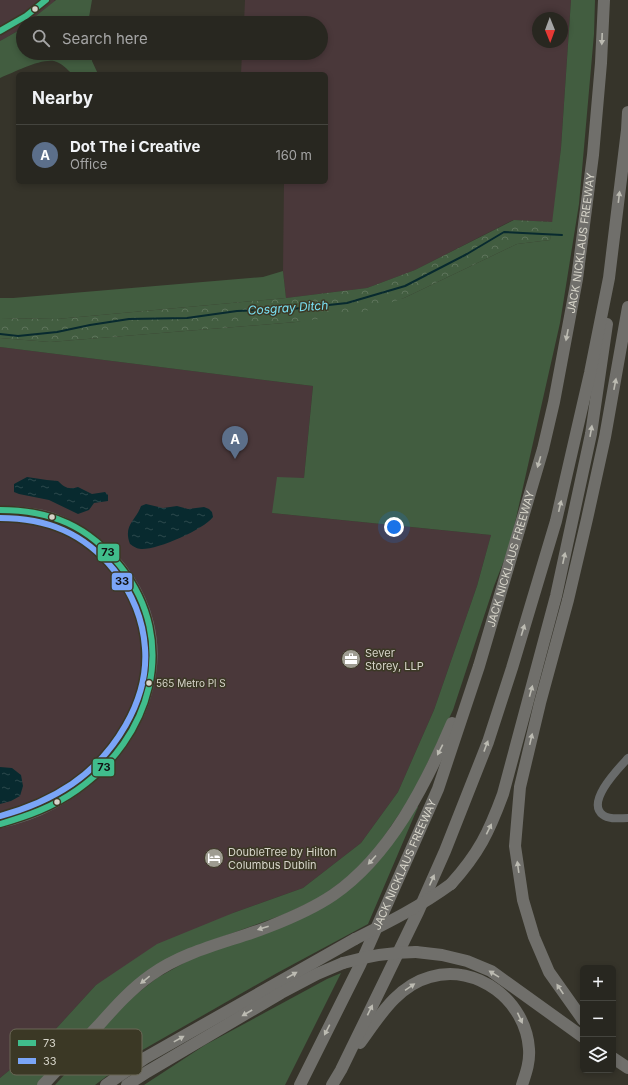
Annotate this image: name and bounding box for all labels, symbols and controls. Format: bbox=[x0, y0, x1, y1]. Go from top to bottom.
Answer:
unlabelled marker bbox=[30, 4, 40, 14]
north arrow bbox=[532, 12, 568, 48]
search box bbox=[16, 16, 328, 60]
icon: search bbox=[30, 27, 52, 49]
text: Search here bbox=[62, 29, 148, 48]
one-way arrow bbox=[599, 33, 606, 45]
text: Nearby bbox=[32, 88, 93, 108]
text: Dot The i Creative bbox=[70, 137, 200, 156]
text: A bbox=[40, 147, 50, 163]
text: 160 m bbox=[275, 147, 312, 163]
text: Office bbox=[70, 156, 107, 172]
street label: JACK NICKLAUS FREEWAY bbox=[564, 172, 598, 315]
one-way arrow bbox=[616, 191, 622, 203]
water label: Cosgray Ditch bbox=[247, 297, 329, 318]
one-way arrow bbox=[564, 329, 570, 341]
one-way arrow bbox=[612, 378, 618, 390]
one-way arrow bbox=[589, 425, 595, 437]
pin: A bbox=[222, 426, 248, 459]
one-way arrow bbox=[536, 456, 542, 468]
street label: JACK NICKLAUS FREEWAY bbox=[484, 488, 538, 629]
one-way arrow bbox=[557, 499, 563, 512]
unlabelled marker bbox=[47, 512, 57, 522]
your location bbox=[384, 517, 404, 537]
line badge: 73 bbox=[97, 543, 120, 562]
text: 73 bbox=[101, 545, 115, 559]
one-way arrow bbox=[562, 552, 568, 565]
line badge: 33 bbox=[111, 572, 133, 591]
text: 33 bbox=[115, 574, 129, 588]
one-way arrow bbox=[520, 624, 526, 636]
place label: Sever Storey, LLP bbox=[365, 646, 424, 673]
office icon: Sever Storey, LLP bbox=[340, 648, 362, 670]
place label: 565 Metro Pl S bbox=[156, 677, 226, 689]
marker: 565 Metro Pl S bbox=[144, 678, 154, 688]
one-way arrow bbox=[528, 685, 534, 698]
one-way arrow bbox=[529, 733, 535, 745]
one-way arrow bbox=[483, 740, 489, 752]
one-way arrow bbox=[437, 744, 443, 755]
line badge: 73 bbox=[92, 758, 115, 777]
text: 73 bbox=[97, 760, 111, 774]
street label: JACK NICKLAUS FREEWAY bbox=[369, 796, 440, 932]
unlabelled marker bbox=[52, 797, 62, 807]
one-way arrow bbox=[486, 823, 492, 835]
place label: DoubleTree by Hilton Columbus Dublin bbox=[228, 845, 336, 872]
hotel icon: DoubleTree by Hilton Columbus Dublin bbox=[203, 847, 225, 869]
one-way arrow bbox=[367, 855, 377, 865]
one-way arrow bbox=[515, 861, 521, 873]
one-way arrow bbox=[429, 874, 435, 885]
one-way arrow bbox=[257, 925, 269, 931]
map controls bbox=[580, 965, 616, 1073]
button: + bbox=[580, 965, 616, 1001]
one-way arrow bbox=[489, 970, 499, 978]
one-way arrow bbox=[286, 971, 298, 978]
one-way arrow bbox=[140, 975, 150, 984]
one-way arrow bbox=[405, 983, 415, 991]
one-way arrow bbox=[556, 983, 564, 994]
button: − bbox=[580, 1001, 616, 1037]
one-way arrow bbox=[367, 1004, 373, 1015]
one-way arrow bbox=[241, 1009, 253, 1016]
one-way arrow bbox=[517, 1012, 523, 1023]
one-way arrow bbox=[324, 1024, 330, 1036]
legend bbox=[10, 1029, 142, 1075]
one-way arrow bbox=[173, 1035, 185, 1042]
text: 73 bbox=[43, 1036, 56, 1050]
button: layers bbox=[580, 1037, 616, 1073]
text: 33 bbox=[43, 1054, 57, 1068]

